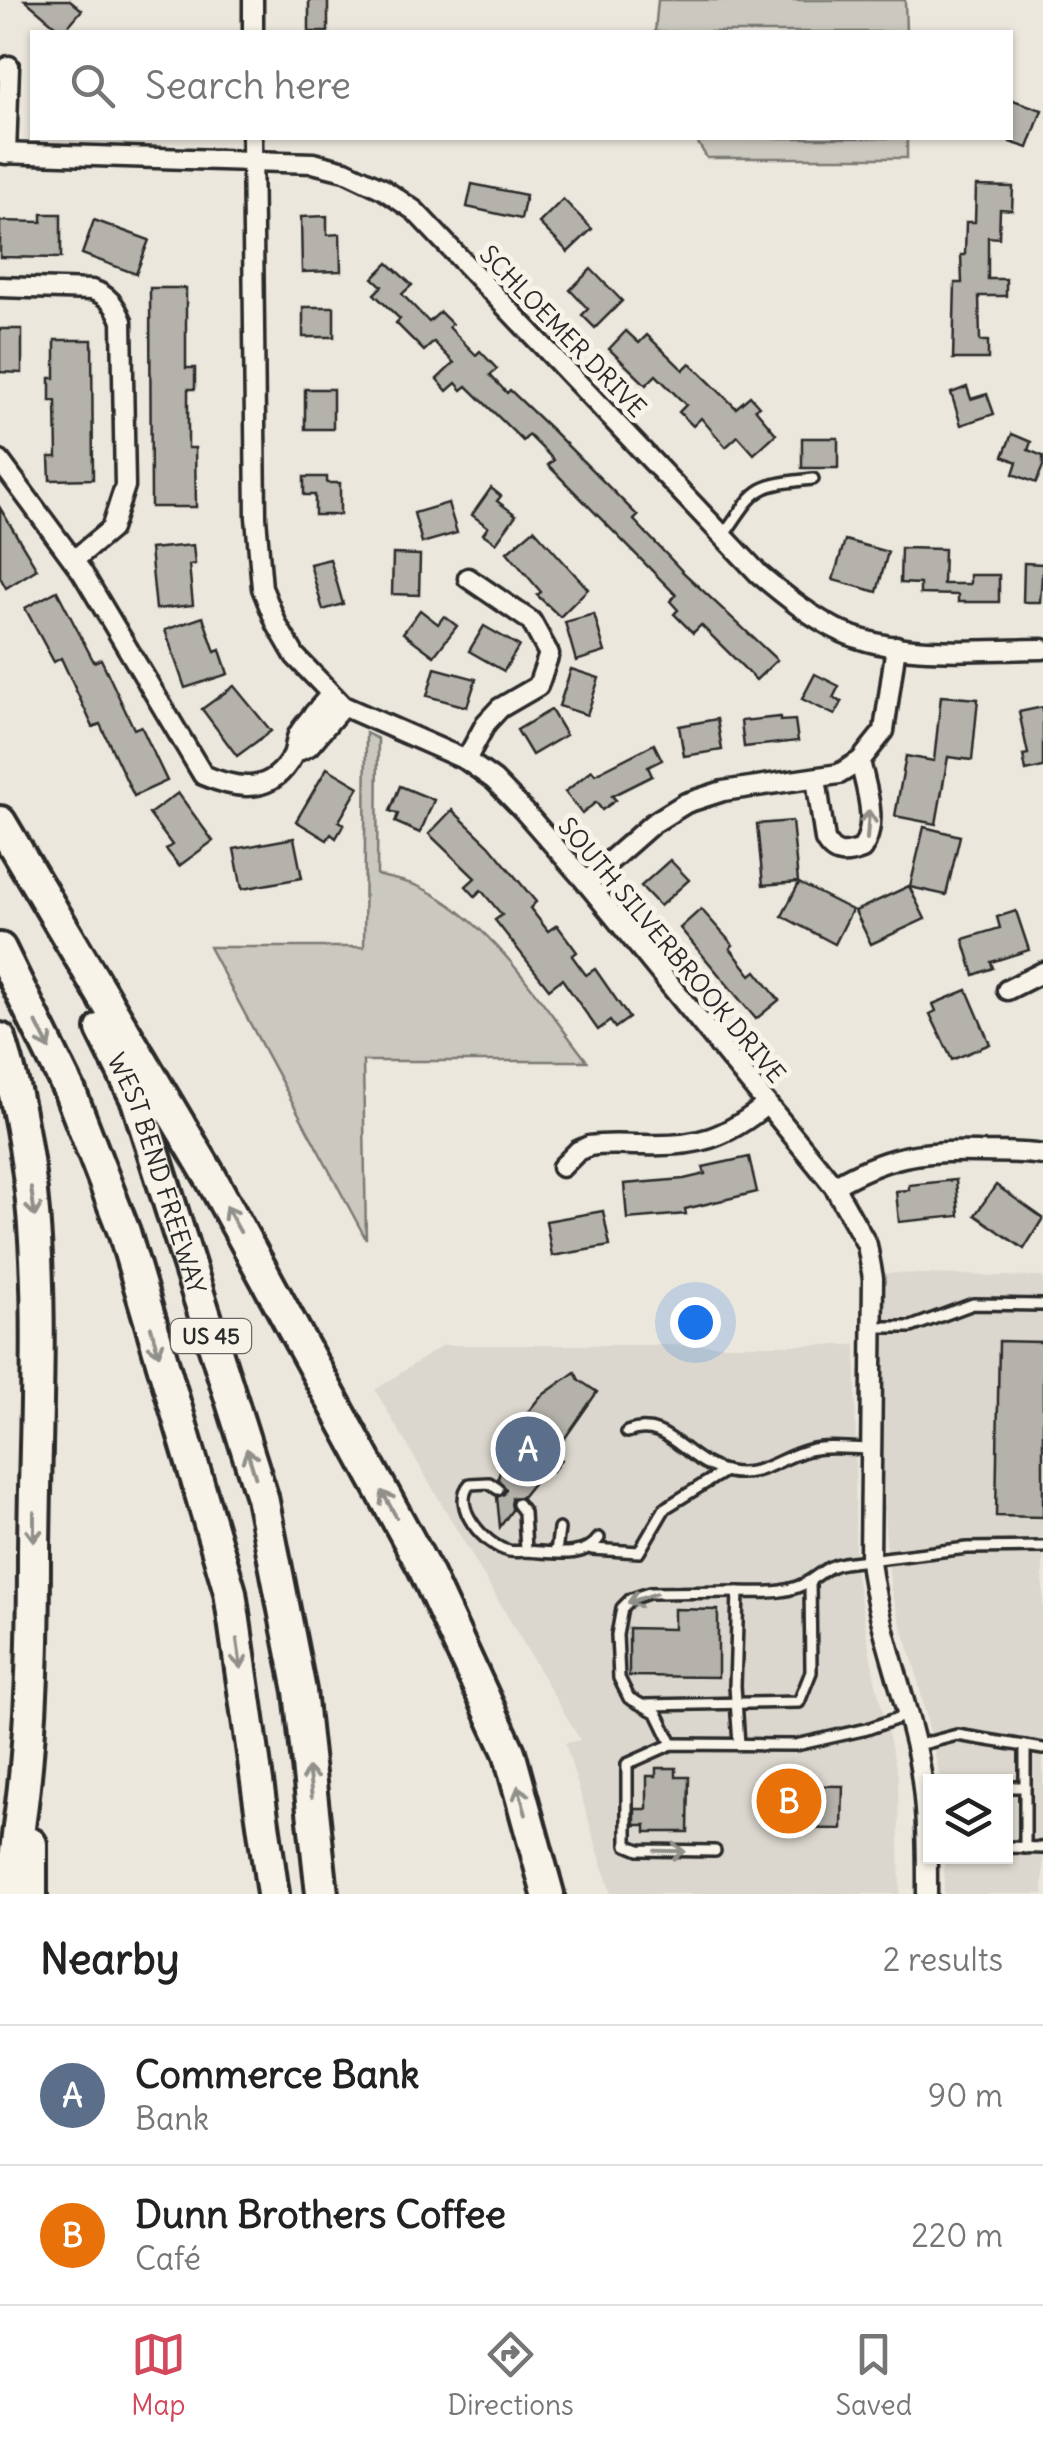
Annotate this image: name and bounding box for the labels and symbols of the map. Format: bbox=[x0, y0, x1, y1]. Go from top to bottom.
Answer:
street label: SCHLOEMER DRIVE bbox=[473, 238, 653, 424]
one-way arrow bbox=[859, 809, 878, 842]
street label: SOUTH SILVERBROOK DRIVE bbox=[551, 811, 793, 1089]
one-way arrow bbox=[34, 1021, 53, 1051]
street label: WEST BEND FREEWAY bbox=[100, 1048, 213, 1298]
one-way arrow bbox=[25, 1186, 43, 1218]
one-way arrow bbox=[223, 1205, 243, 1234]
your location bbox=[670, 1297, 721, 1348]
road number: US 45 bbox=[171, 1319, 251, 1353]
one-way arrow bbox=[147, 1324, 166, 1356]
pin: A bbox=[496, 1412, 560, 1486]
one-way arrow bbox=[241, 1448, 259, 1479]
one-way arrow bbox=[379, 1490, 398, 1520]
one-way arrow bbox=[24, 1510, 44, 1543]
one-way arrow bbox=[627, 1590, 658, 1608]
one-way arrow bbox=[230, 1637, 248, 1670]
pin: B bbox=[756, 1764, 822, 1838]
one-way arrow bbox=[300, 1767, 319, 1799]
one-way arrow bbox=[512, 1785, 531, 1816]
one-way arrow bbox=[654, 1842, 686, 1860]

